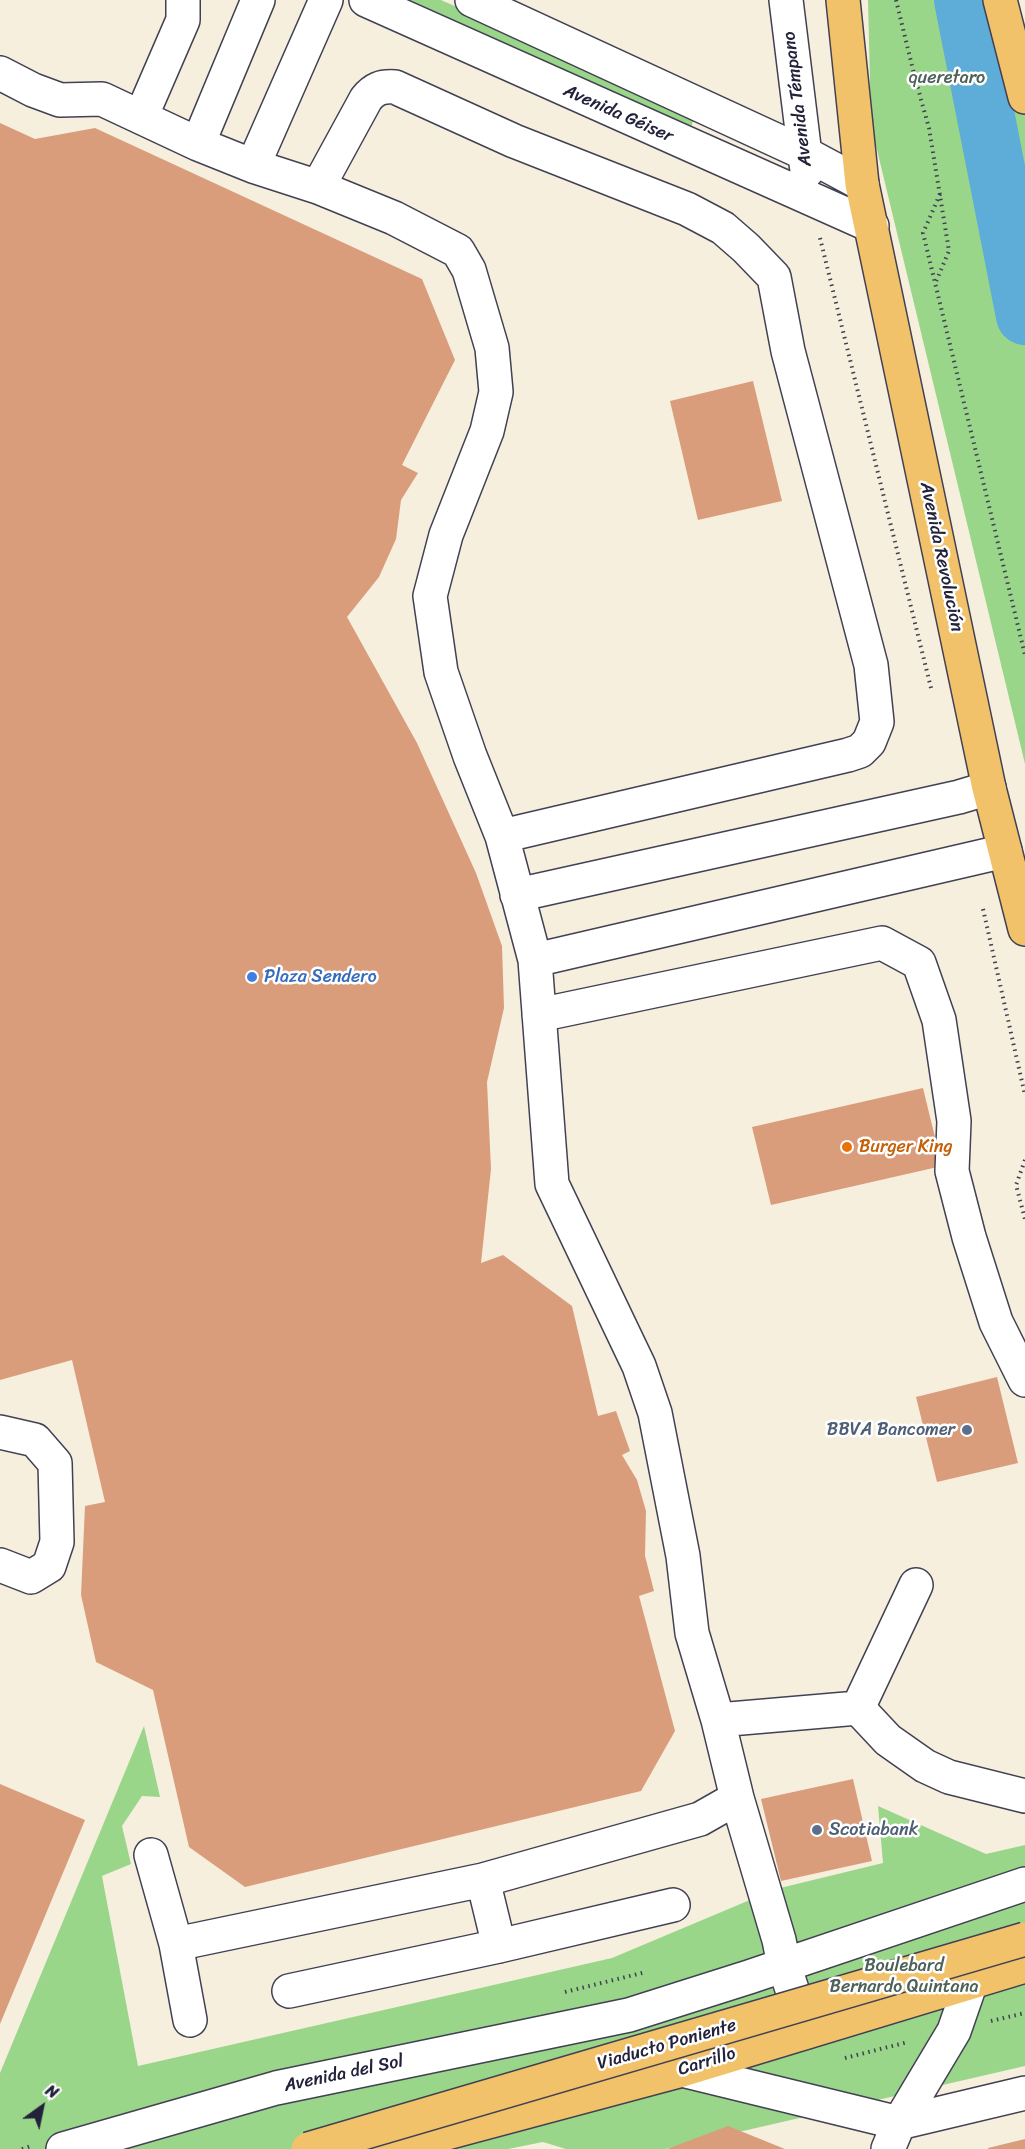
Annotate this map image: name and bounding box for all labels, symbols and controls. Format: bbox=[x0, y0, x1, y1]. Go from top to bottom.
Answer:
street label: Avenida Témpano bbox=[779, 30, 817, 168]
park label: queretaro bbox=[909, 67, 985, 89]
street label: Avenida Géiser bbox=[560, 80, 676, 148]
street label: Avenida Revolución bbox=[915, 480, 967, 634]
place label: Plaza Sendero bbox=[264, 966, 377, 988]
marker: Plaza Sendero bbox=[245, 970, 259, 984]
place label: Burger King bbox=[859, 1136, 952, 1158]
marker: Burger King bbox=[840, 1140, 854, 1154]
place label: BBVA Bancomer bbox=[827, 1419, 955, 1441]
marker: BBVA Bancomer bbox=[960, 1423, 974, 1437]
place label: Scotiabank bbox=[829, 1819, 918, 1841]
marker: Scotiabank bbox=[810, 1823, 824, 1837]
park label: Boulebard Bernardo Quintana bbox=[830, 1955, 978, 1998]
street label: Viaducto Poniente bbox=[595, 2015, 739, 2075]
street label: Carrillo bbox=[676, 2043, 738, 2081]
street label: Avenida del Sol bbox=[282, 2051, 406, 2097]
text: N bbox=[40, 2076, 65, 2107]
north arrow bbox=[12, 2077, 72, 2137]

